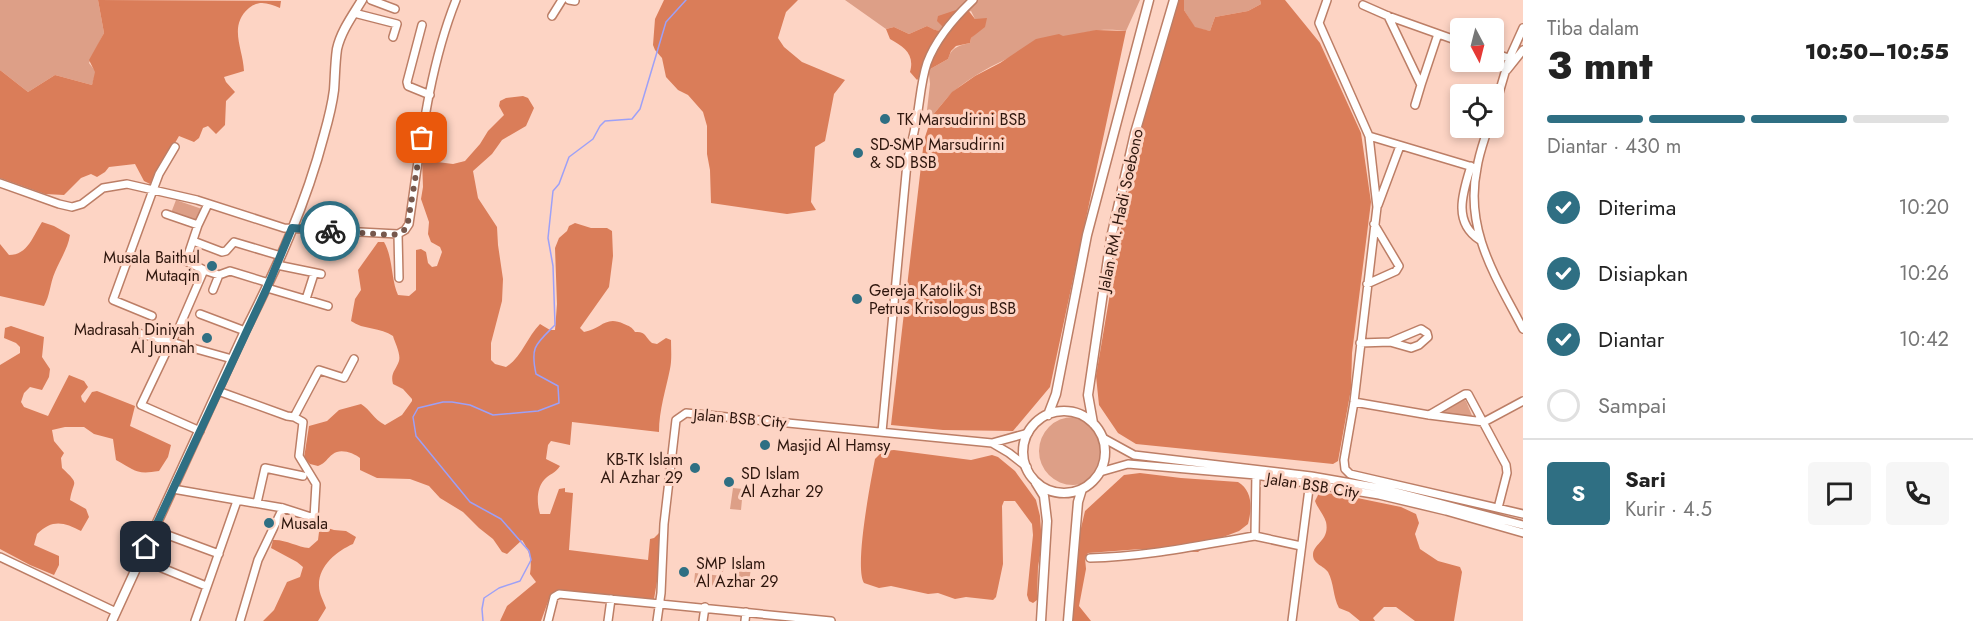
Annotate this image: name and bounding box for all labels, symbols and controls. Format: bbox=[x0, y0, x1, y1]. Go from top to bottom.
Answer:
text: Tiba dalam bbox=[1547, 14, 1639, 43]
north arrow bbox=[1450, 18, 1504, 72]
map controls bbox=[1450, 18, 1504, 138]
text: 10:50–10:55 bbox=[1805, 35, 1949, 67]
text: 3 mnt bbox=[1547, 37, 1653, 94]
button: locate bbox=[1450, 84, 1504, 138]
place label: TK Marsudirini BSB bbox=[897, 108, 1026, 131]
pin bbox=[396, 112, 447, 163]
marker: TK Marsudirini BSB bbox=[878, 112, 892, 126]
icon: bag bbox=[405, 121, 438, 154]
street label: Jalan RM. Hadi Soebono bbox=[1092, 126, 1149, 295]
text: Diantar · 430 m bbox=[1547, 132, 1681, 161]
place label: SD-SMP Marsudirini & SD BSB bbox=[870, 133, 1005, 174]
marker: SD-SMP Marsudirini & SD BSB bbox=[851, 146, 865, 160]
icon: check bbox=[1547, 191, 1580, 224]
text: Diterima bbox=[1598, 191, 1676, 223]
text: 10:20 bbox=[1899, 193, 1949, 222]
courier bbox=[300, 201, 360, 261]
icon: bike bbox=[314, 215, 347, 248]
place label: Musala Baithul Mutaqin bbox=[103, 246, 200, 287]
icon: check bbox=[1547, 257, 1580, 290]
text: Disiapkan bbox=[1598, 257, 1688, 289]
marker: Musala Baithul Mutaqin bbox=[205, 259, 219, 273]
text: 10:26 bbox=[1899, 259, 1949, 288]
place label: Gereja Katolik St Petrus Krisologus BSB bbox=[869, 279, 1016, 320]
marker: Gereja Katolik St Petrus Krisologus BSB bbox=[850, 292, 864, 306]
place label: Madrasah Diniyah Al Junnah bbox=[74, 318, 195, 359]
icon: check bbox=[1547, 323, 1580, 356]
text: Diantar bbox=[1598, 323, 1664, 355]
text: 10:42 bbox=[1899, 325, 1949, 354]
marker: Madrasah Diniyah Al Junnah bbox=[200, 331, 214, 345]
text: Sampai bbox=[1598, 389, 1667, 421]
street label: Jalan BSB City bbox=[690, 403, 788, 434]
place label: Masjid Al Hamsy bbox=[777, 434, 891, 457]
marker: Masjid Al Hamsy bbox=[758, 438, 772, 452]
place label: KB-TK Islam Al Azhar 29 bbox=[601, 448, 683, 489]
marker: KB-TK Islam Al Azhar 29 bbox=[688, 461, 702, 475]
place label: SD Islam Al Azhar 29 bbox=[741, 462, 823, 503]
button: chat bbox=[1808, 462, 1871, 525]
button: phone bbox=[1886, 462, 1949, 525]
text: Sari bbox=[1625, 463, 1666, 495]
street label: Jalan BSB City bbox=[1263, 467, 1362, 504]
marker: SD Islam Al Azhar 29 bbox=[722, 475, 736, 489]
text: S bbox=[1572, 477, 1585, 509]
text: Kurir · 4.5 bbox=[1625, 495, 1712, 524]
place label: Musala bbox=[281, 512, 328, 535]
marker: Musala bbox=[262, 516, 276, 530]
pin bbox=[120, 521, 171, 572]
icon: home bbox=[129, 530, 162, 563]
place label: SMP Islam Al Azhar 29 bbox=[696, 552, 778, 593]
marker: SMP Islam Al Azhar 29 bbox=[677, 565, 691, 579]

